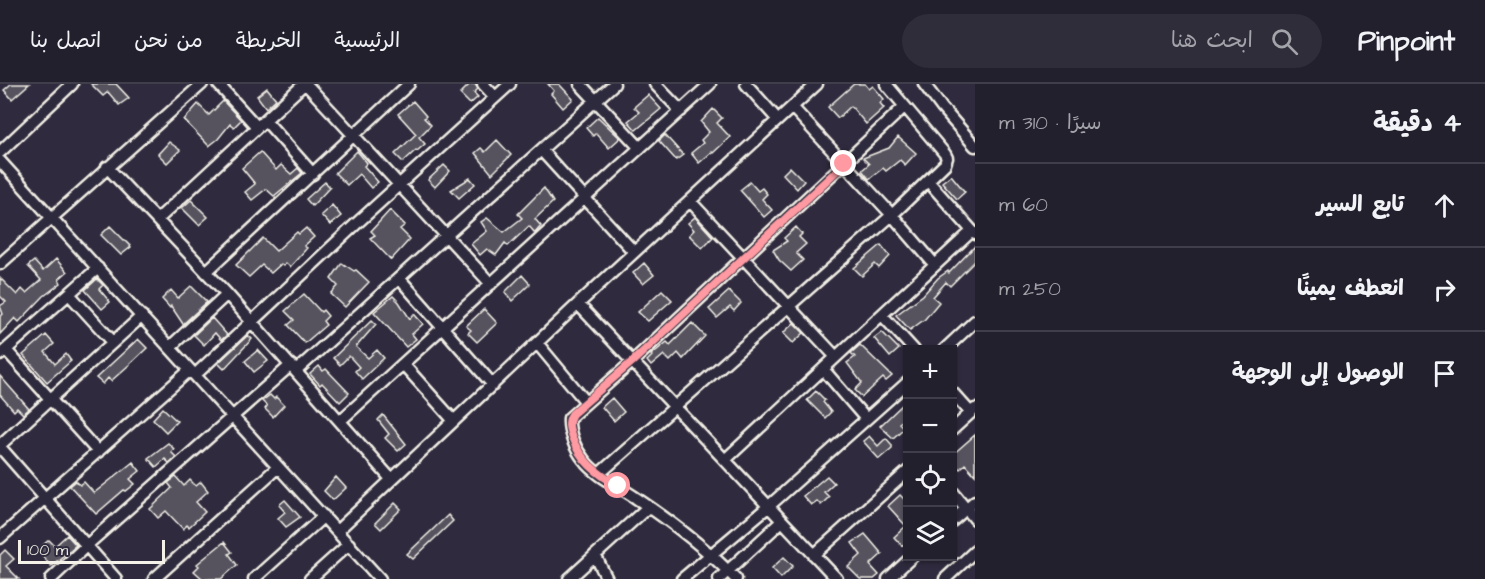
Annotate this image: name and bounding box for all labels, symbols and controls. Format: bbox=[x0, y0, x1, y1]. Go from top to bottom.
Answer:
search box bbox=[902, 14, 1322, 68]
text: Pinpoint bbox=[1358, 22, 1455, 61]
text: ابحث هنا bbox=[1171, 25, 1253, 56]
icon: search bbox=[1268, 25, 1301, 58]
text: اتصل بنا bbox=[30, 26, 101, 55]
text: من نحن bbox=[134, 26, 203, 55]
text: الخريطة bbox=[236, 26, 301, 55]
text: الرئيسية bbox=[334, 26, 400, 55]
text: 4 دقيقة bbox=[1373, 105, 1461, 141]
text: سيرًا · 310 m bbox=[999, 109, 1102, 137]
route end bbox=[830, 150, 856, 176]
text: تابع السير bbox=[1317, 189, 1404, 220]
icon: ahead bbox=[1428, 189, 1461, 222]
text: 60 m bbox=[999, 191, 1048, 219]
text: انعطف يمينًا bbox=[1297, 273, 1404, 304]
icon: right bbox=[1428, 273, 1461, 306]
text: 250 m bbox=[999, 275, 1061, 303]
map controls bbox=[903, 345, 957, 561]
button: + bbox=[903, 345, 957, 399]
text: الوصول إلى الوجهة bbox=[1232, 357, 1404, 388]
icon: arrive bbox=[1428, 357, 1461, 390]
button: − bbox=[903, 399, 957, 453]
button: locate bbox=[903, 453, 957, 507]
route start bbox=[604, 472, 630, 498]
button: layers bbox=[903, 507, 957, 561]
scale bar bbox=[18, 537, 165, 564]
text: 100 m bbox=[27, 539, 68, 561]

